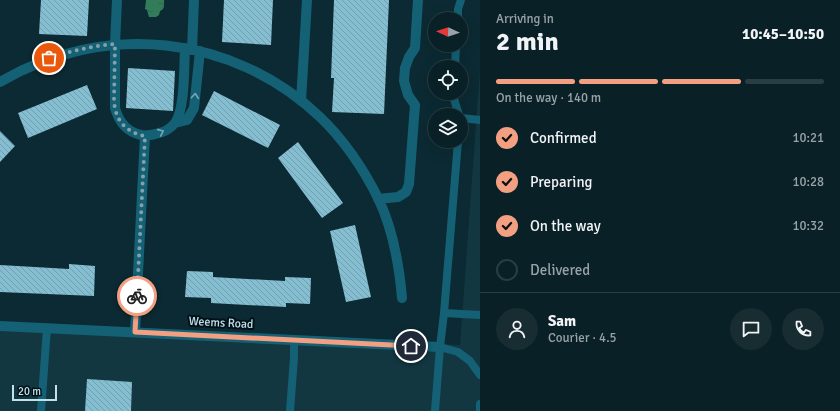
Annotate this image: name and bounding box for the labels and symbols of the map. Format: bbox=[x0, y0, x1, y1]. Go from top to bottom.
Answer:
north arrow bbox=[428, 12, 468, 52]
pin bbox=[32, 41, 66, 75]
one-way arrow bbox=[191, 93, 200, 99]
one-way arrow bbox=[157, 129, 164, 137]
courier bbox=[117, 276, 157, 316]
street label: Weems Road bbox=[188, 314, 254, 332]
pin bbox=[394, 329, 428, 363]
scale bar bbox=[12, 383, 57, 402]

